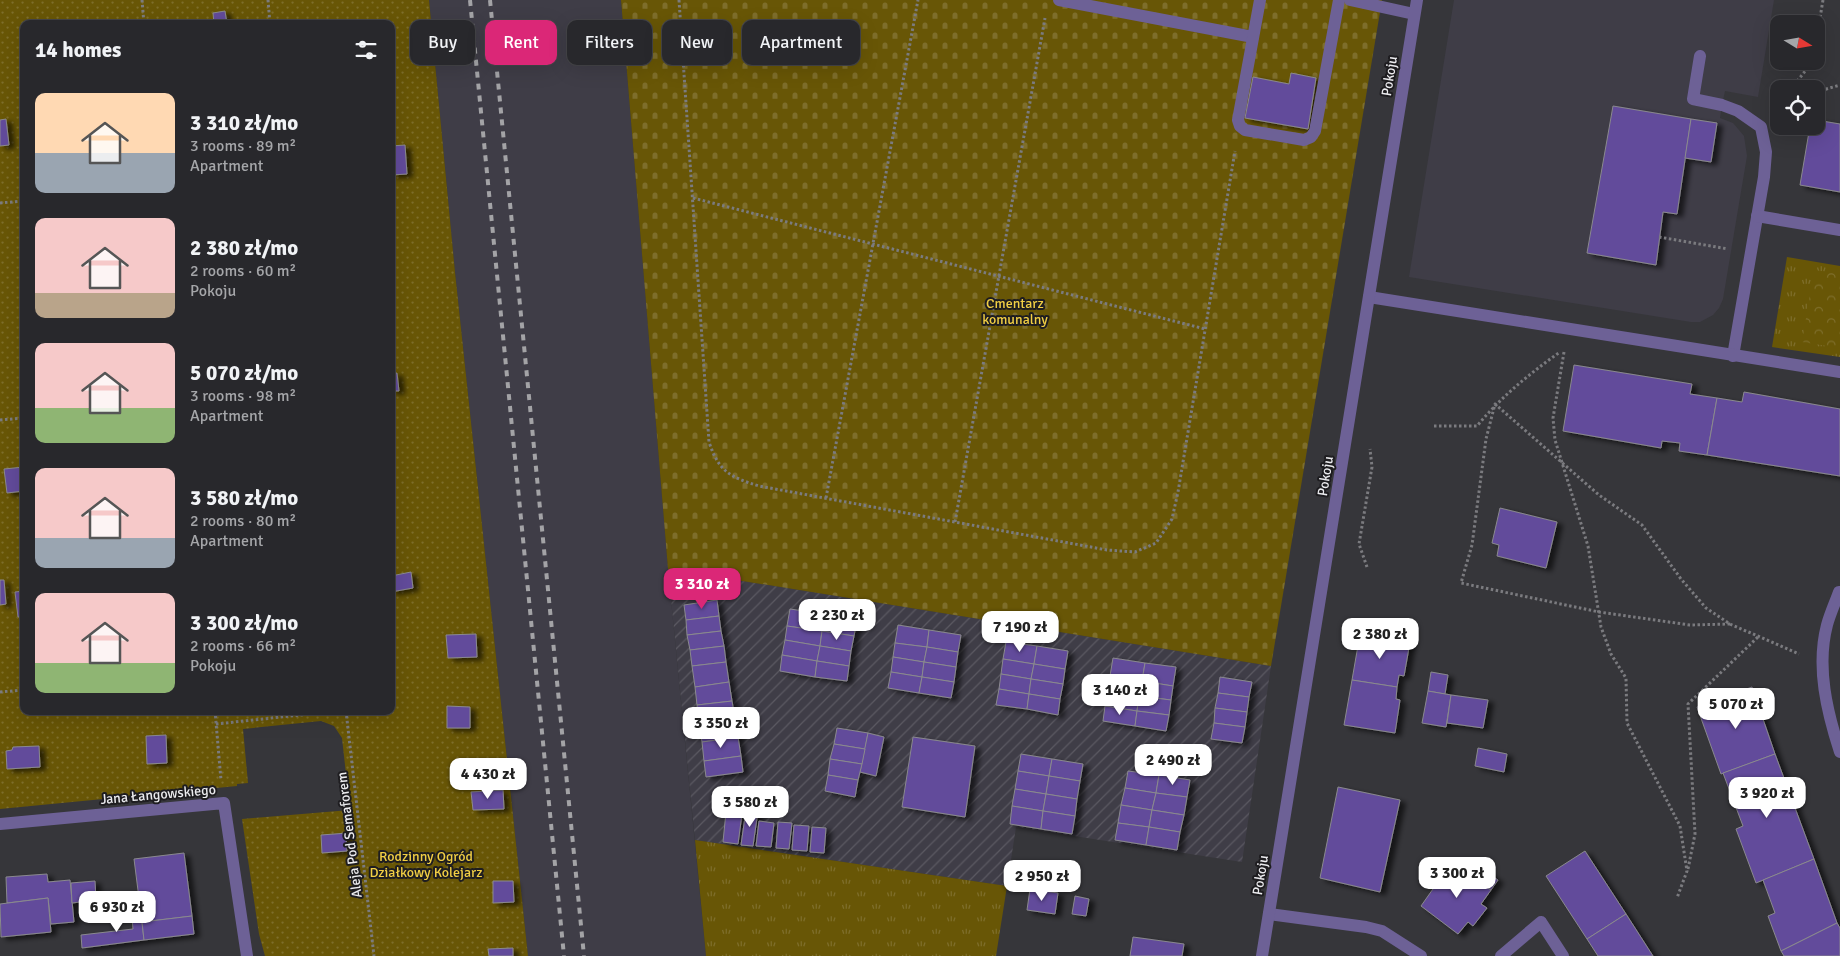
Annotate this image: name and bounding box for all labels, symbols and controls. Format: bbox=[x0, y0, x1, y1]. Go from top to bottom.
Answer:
north arrow bbox=[1770, 15, 1825, 70]
map controls bbox=[1770, 15, 1825, 135]
chip: Buy bbox=[410, 20, 475, 65]
chip: Rent bbox=[485, 20, 557, 65]
chip: Filters bbox=[567, 20, 652, 65]
chip: New bbox=[662, 20, 732, 65]
chip: Apartment bbox=[742, 20, 860, 65]
icon: filters bbox=[352, 36, 380, 64]
text: 14 homes bbox=[35, 37, 121, 63]
street label: Pokoju bbox=[1378, 55, 1401, 97]
button: locate bbox=[1770, 80, 1825, 135]
text: 3 310 zł/mo bbox=[190, 110, 298, 136]
icon: home bbox=[75, 113, 135, 173]
text: 3 rooms · 89 m² bbox=[190, 136, 296, 156]
text: Apartment bbox=[190, 156, 263, 176]
text: 2 380 zł/mo bbox=[190, 235, 298, 261]
icon: home bbox=[75, 238, 135, 298]
text: 2 rooms · 60 m² bbox=[190, 261, 296, 281]
text: Pokoju bbox=[190, 281, 236, 301]
park label: Cmentarz komunalny bbox=[982, 295, 1048, 328]
text: 5 070 zł/mo bbox=[190, 360, 298, 386]
icon: home bbox=[75, 363, 135, 423]
text: 3 rooms · 98 m² bbox=[190, 386, 296, 406]
text: Apartment bbox=[190, 406, 263, 426]
street label: Pokoju bbox=[1314, 455, 1337, 497]
text: 3 580 zł/mo bbox=[190, 485, 298, 511]
icon: home bbox=[75, 488, 135, 548]
text: 2 rooms · 80 m² bbox=[190, 511, 296, 531]
text: Apartment bbox=[190, 531, 263, 551]
pin: 3 310 zł bbox=[650, 568, 754, 610]
text: 3 310 zł bbox=[675, 574, 729, 594]
pin: 2 230 zł bbox=[785, 598, 889, 641]
text: 2 230 zł bbox=[810, 605, 864, 625]
text: 3 300 zł/mo bbox=[190, 610, 298, 636]
pin: 7 190 zł bbox=[968, 610, 1072, 653]
icon: home bbox=[75, 613, 135, 673]
text: 7 190 zł bbox=[993, 617, 1047, 637]
pin: 2 380 zł bbox=[1328, 618, 1432, 660]
text: 2 380 zł bbox=[1353, 624, 1407, 644]
text: 2 rooms · 66 m² bbox=[190, 636, 296, 656]
text: Pokoju bbox=[190, 656, 236, 676]
pin: 3 140 zł bbox=[1068, 674, 1172, 716]
text: 3 140 zł bbox=[1093, 680, 1147, 700]
pin: 5 070 zł bbox=[1684, 688, 1788, 730]
text: 5 070 zł bbox=[1709, 694, 1763, 714]
pin: 3 350 zł bbox=[669, 706, 773, 749]
text: 3 350 zł bbox=[694, 713, 748, 733]
pin: 2 490 zł bbox=[1121, 744, 1225, 786]
text: 2 490 zł bbox=[1146, 750, 1200, 770]
pin: 4 430 zł bbox=[436, 758, 540, 800]
text: 4 430 zł bbox=[461, 764, 515, 784]
street label: Aleja Pod Semaforem bbox=[333, 771, 366, 899]
pin: 3 920 zł bbox=[1715, 776, 1819, 819]
street label: Jana Łangowskiego bbox=[100, 781, 217, 808]
text: 3 920 zł bbox=[1740, 783, 1794, 803]
pin: 3 580 zł bbox=[698, 786, 802, 828]
text: 3 580 zł bbox=[723, 792, 777, 812]
park label: Rodzinny Ogród Działkowy Kolejarz bbox=[369, 848, 483, 881]
street label: Pokoju bbox=[1249, 854, 1272, 896]
pin: 3 300 zł bbox=[1405, 856, 1509, 899]
pin: 2 950 zł bbox=[990, 860, 1094, 902]
text: 3 300 zł bbox=[1430, 863, 1484, 883]
text: 2 950 zł bbox=[1015, 866, 1069, 886]
pin: 6 930 zł bbox=[65, 890, 169, 933]
text: 6 930 zł bbox=[90, 897, 144, 917]

